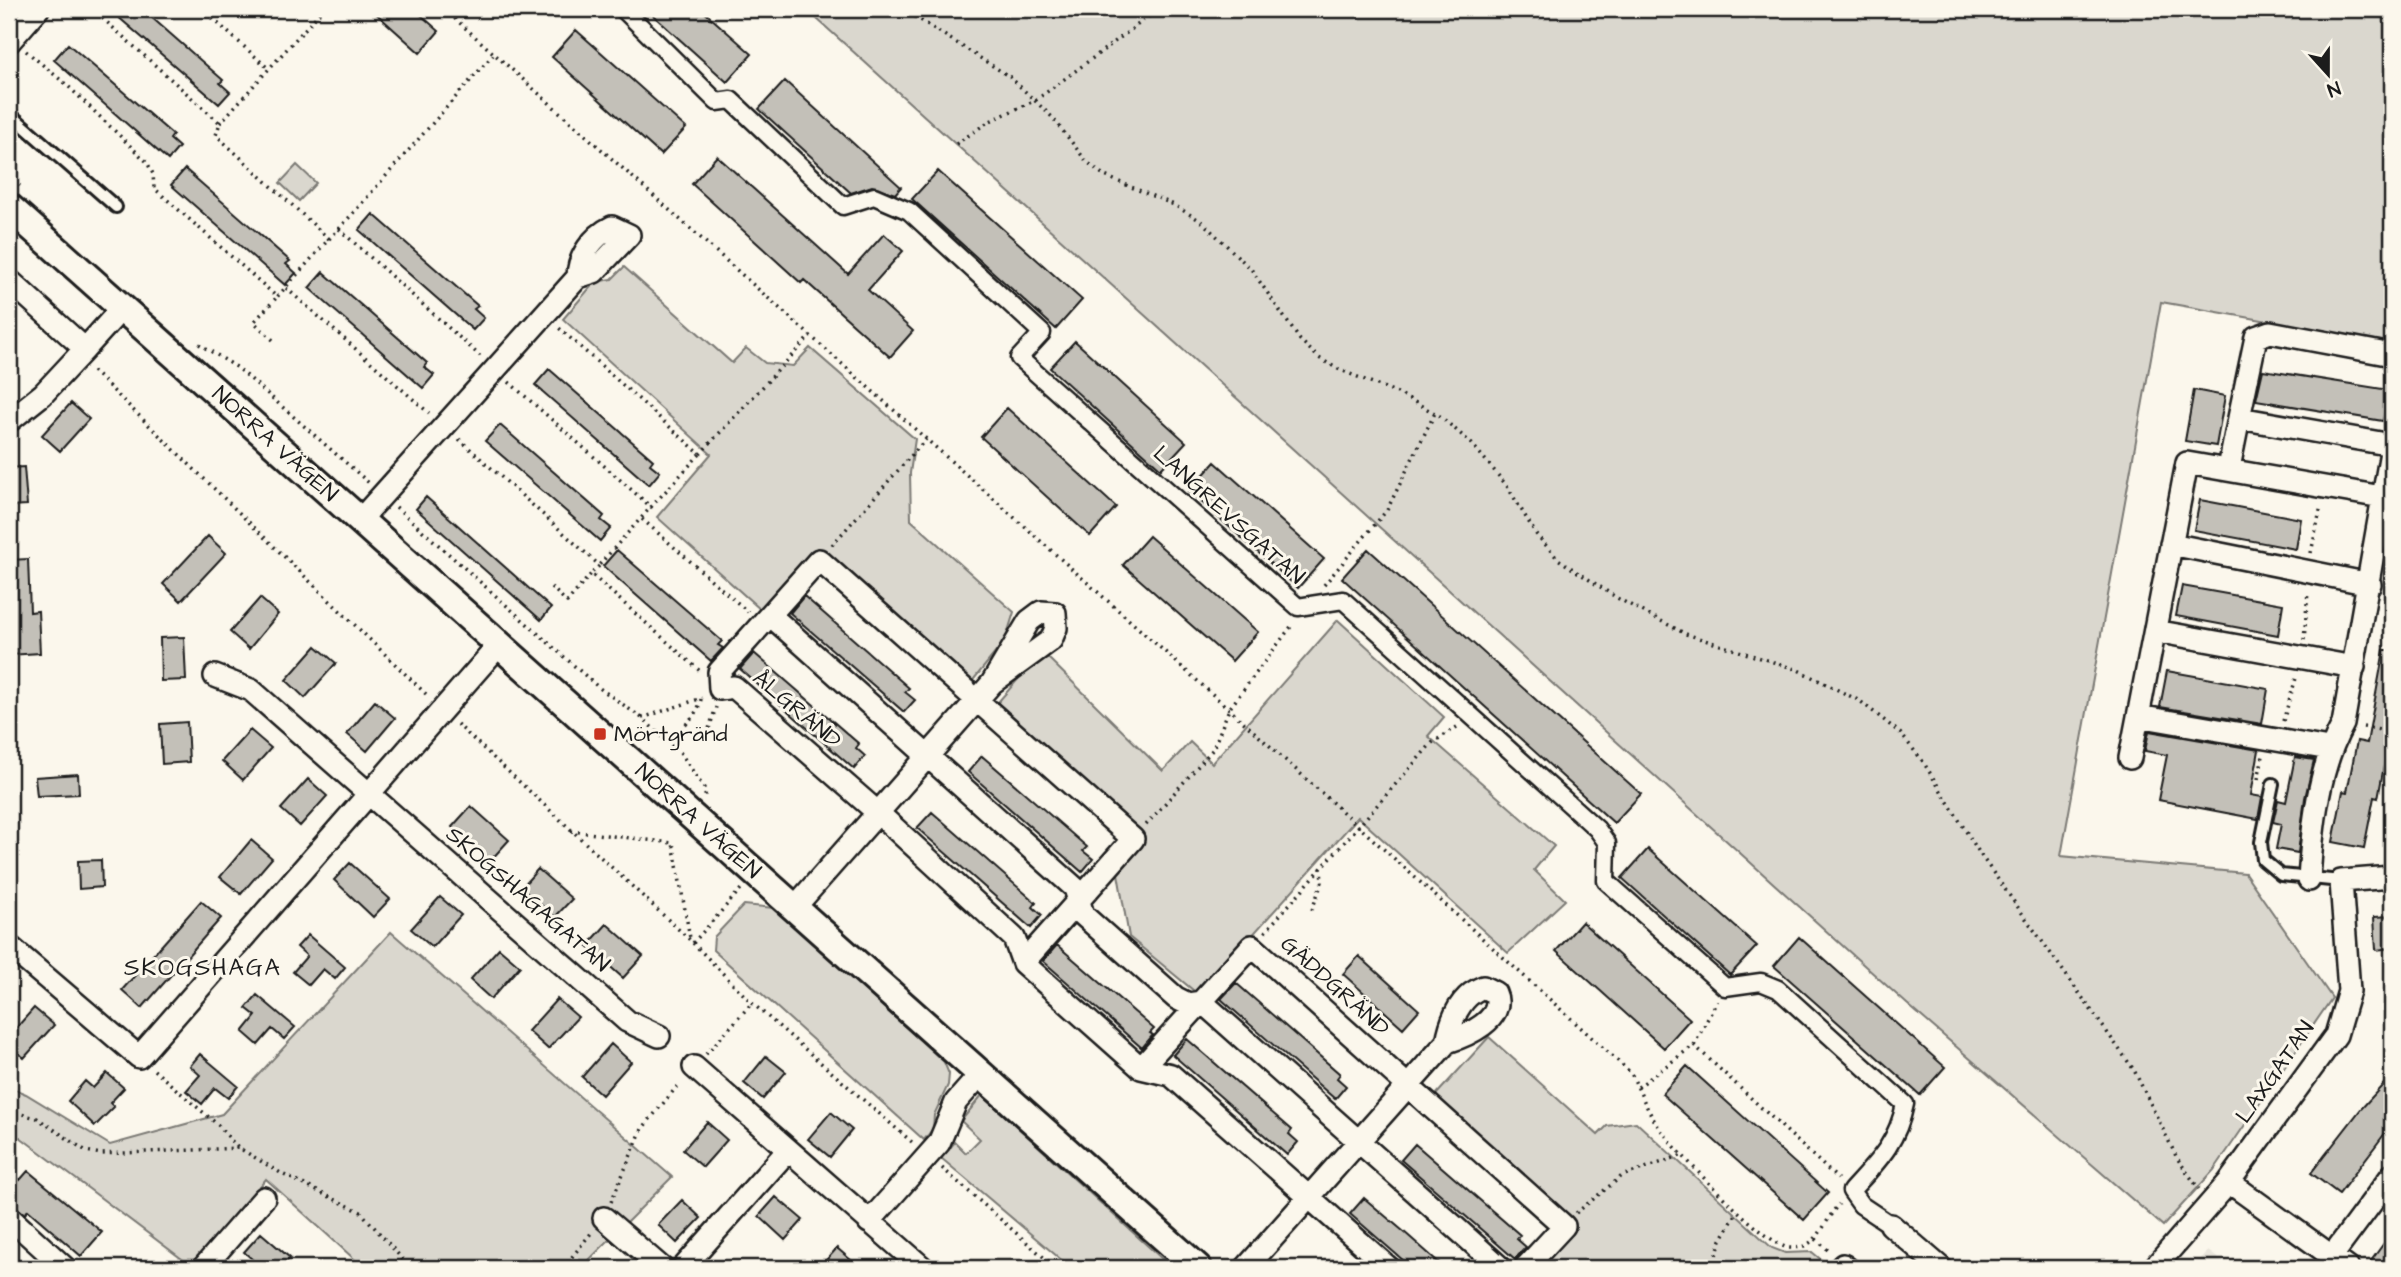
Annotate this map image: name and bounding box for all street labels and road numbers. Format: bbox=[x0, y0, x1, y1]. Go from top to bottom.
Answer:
street label: NORRA VÄGEN bbox=[205, 379, 345, 509]
street label: LANGREVSGATAN bbox=[1146, 438, 1312, 592]
street label: ÅLGRÄND bbox=[746, 662, 848, 756]
street label: NORRA VÄGEN bbox=[628, 756, 768, 886]
street label: SKOGSHAGAGATAN bbox=[439, 819, 617, 979]
street label: GÄDDGRÄND bbox=[1273, 928, 1397, 1044]
street label: LAXGATAN bbox=[2228, 1014, 2322, 1130]

